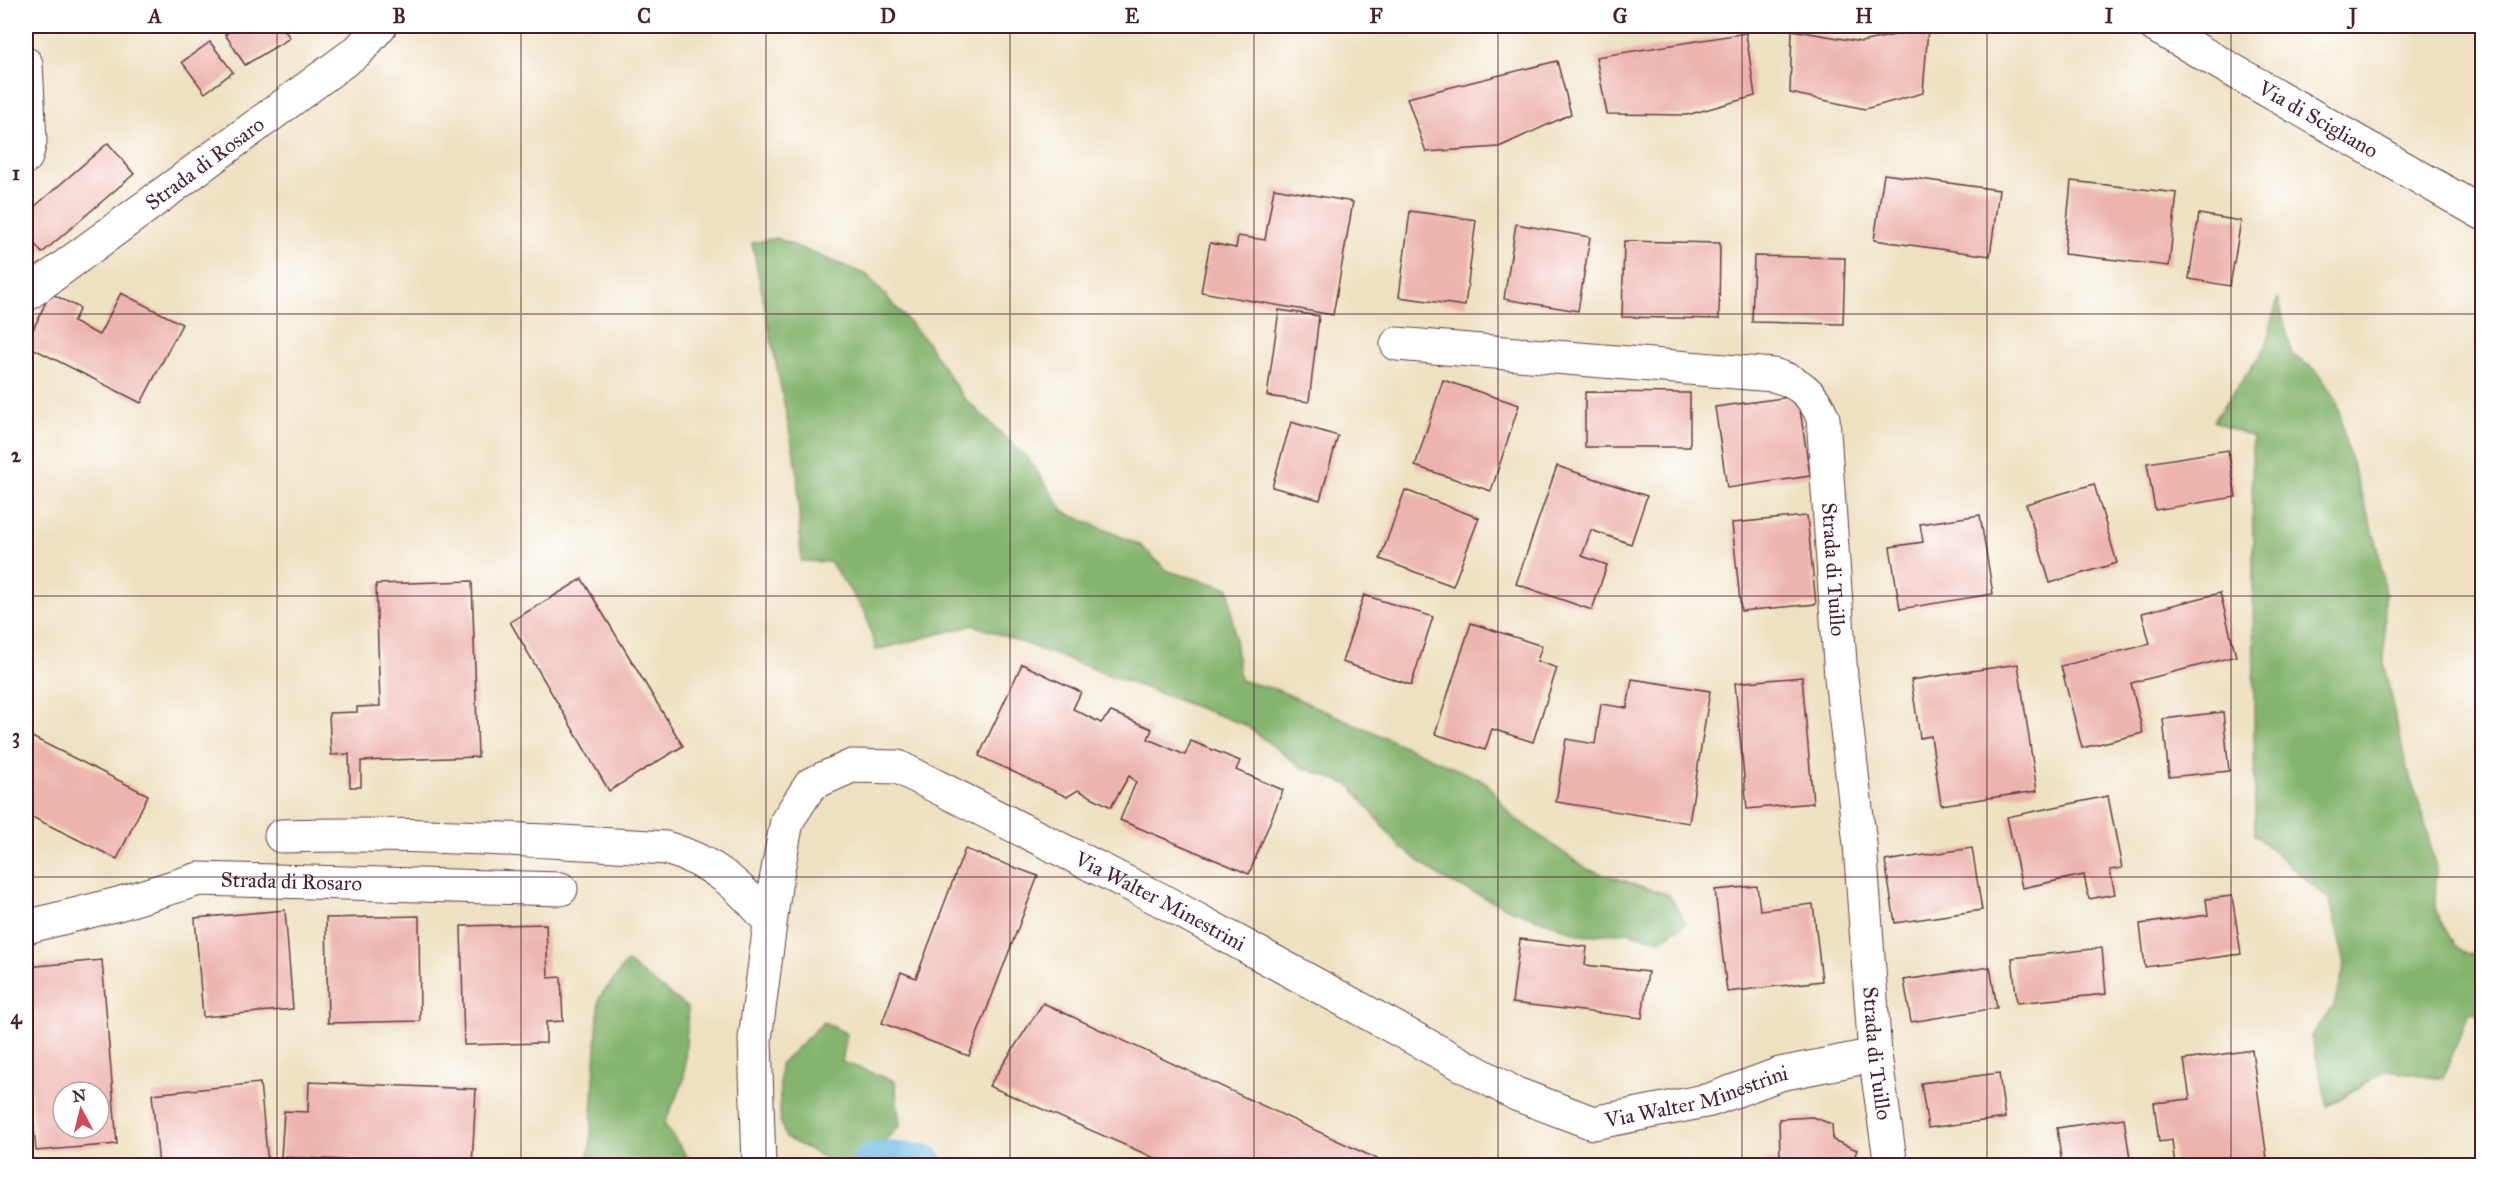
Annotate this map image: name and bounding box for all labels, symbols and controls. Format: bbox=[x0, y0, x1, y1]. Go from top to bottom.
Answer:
text: A bbox=[146, 4, 162, 28]
text: B bbox=[392, 4, 406, 28]
text: C bbox=[637, 4, 651, 28]
text: D bbox=[880, 4, 896, 28]
text: E bbox=[1125, 4, 1140, 28]
text: F bbox=[1369, 4, 1383, 28]
text: G bbox=[1613, 4, 1628, 28]
text: H bbox=[1855, 4, 1873, 28]
text: I bbox=[2105, 4, 2114, 28]
text: J bbox=[2346, 4, 2358, 30]
street label: Via di Scigliano bbox=[2253, 74, 2383, 164]
street label: Strada di Rosaro bbox=[140, 111, 270, 216]
text: 1 bbox=[12, 161, 20, 185]
text: 2 bbox=[11, 443, 22, 467]
street label: Strada di Tuillo bbox=[1816, 502, 1851, 637]
text: 3 bbox=[12, 724, 20, 749]
street label: Via Walter Minestrini bbox=[1070, 845, 1250, 957]
street label: Strada di Rosaro bbox=[220, 867, 363, 897]
street label: Strada di Tuillo bbox=[1857, 986, 1897, 1122]
text: 4 bbox=[10, 1005, 22, 1030]
street label: Via Walter Minestrini bbox=[1602, 1060, 1790, 1134]
north arrow bbox=[51, 1080, 111, 1140]
text: N bbox=[71, 1085, 88, 1106]

